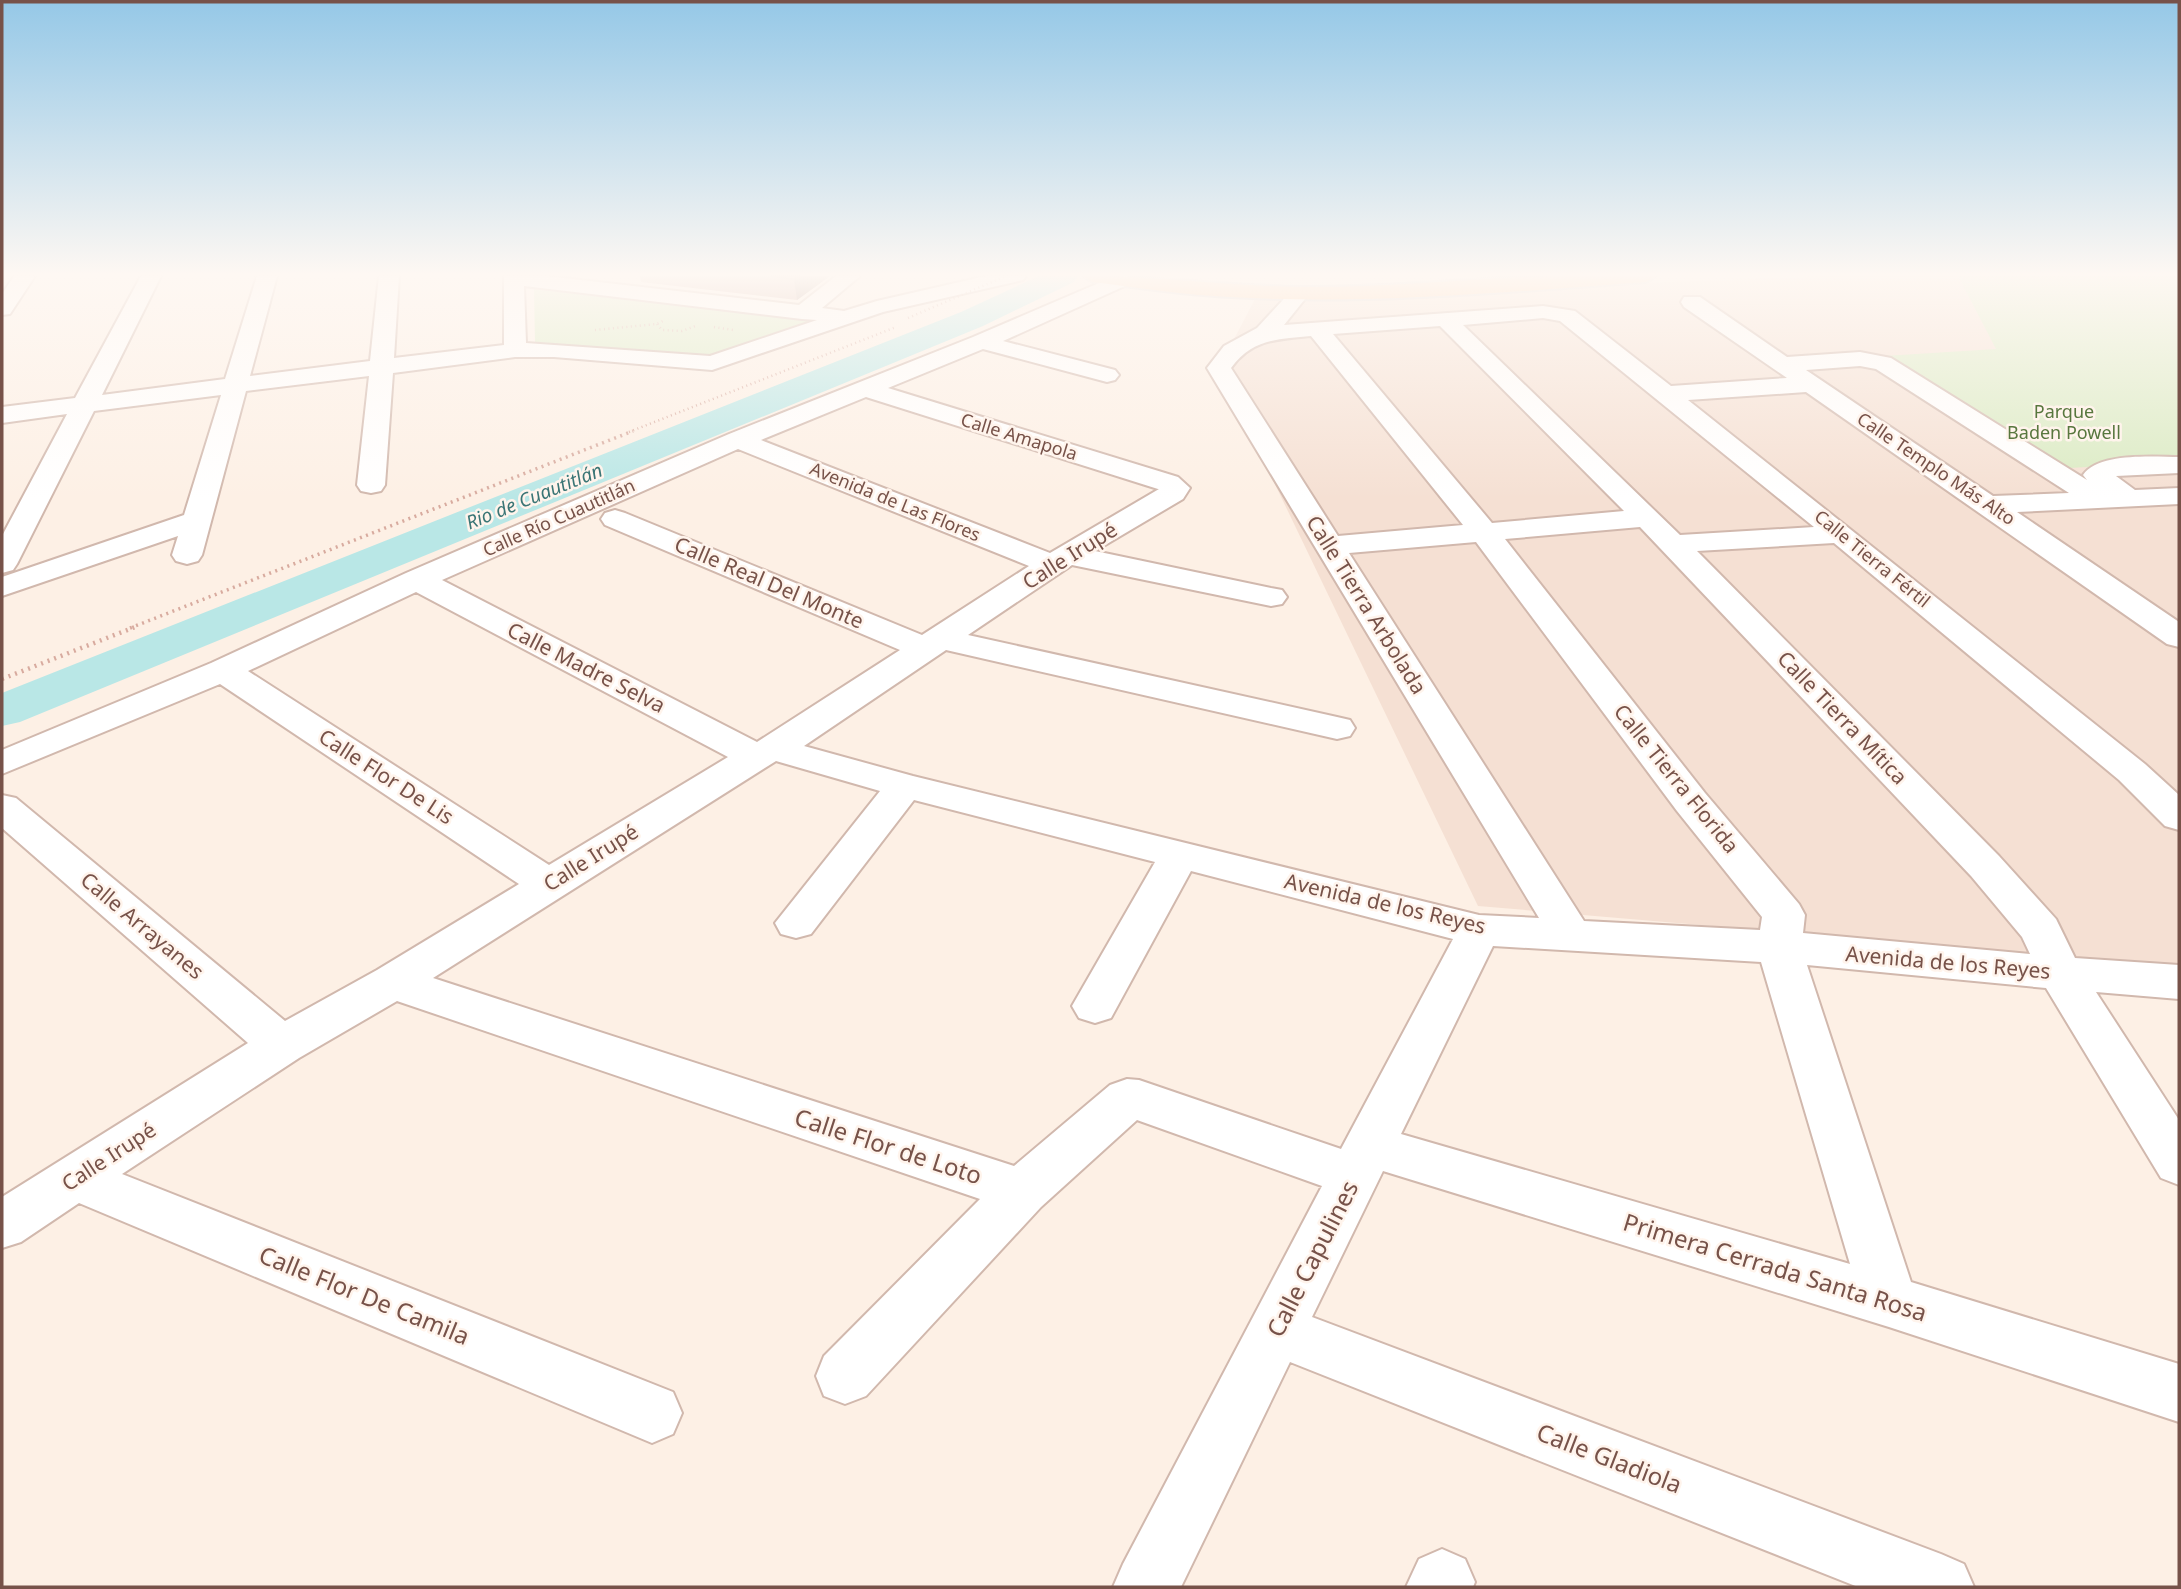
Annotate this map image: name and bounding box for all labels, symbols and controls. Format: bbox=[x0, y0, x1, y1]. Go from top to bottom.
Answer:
park label: Parque Baden Powell bbox=[2007, 399, 2121, 444]
street label: Calle Templo Más Alto bbox=[1853, 406, 2020, 530]
street label: Calle Amapola bbox=[958, 407, 1081, 465]
street label: Avenida de Las Flores bbox=[807, 456, 984, 546]
water label: Rio de Cuautitlán bbox=[462, 457, 606, 535]
street label: Calle Río Cuautitlán bbox=[479, 473, 638, 561]
street label: Calle Tierra Fértil bbox=[1810, 504, 1936, 612]
street label: Calle Tierra Arbolada bbox=[1300, 510, 1433, 699]
street label: Calle Irupé bbox=[1017, 515, 1122, 595]
street label: Calle Real Del Monte bbox=[671, 530, 868, 635]
street label: Calle Madre Selva bbox=[503, 615, 670, 719]
street label: Calle Tierra Mítica bbox=[1772, 644, 1914, 790]
street label: Calle Tierra Florida bbox=[1608, 698, 1746, 859]
street label: Calle Flor De Lis bbox=[314, 722, 459, 830]
street label: Calle Irupé bbox=[538, 817, 643, 897]
street label: Calle Arrayanes bbox=[75, 865, 210, 985]
street label: Avenida de los Reyes bbox=[1282, 866, 1488, 940]
street label: Avenida de los Reyes bbox=[1845, 939, 2052, 985]
street label: Calle Flor de Loto bbox=[791, 1100, 986, 1191]
street label: Calle Irupé bbox=[56, 1115, 161, 1197]
street label: Calle Capulines bbox=[1258, 1175, 1365, 1342]
street label: Primera Cerrada Santa Rosa bbox=[1620, 1205, 1931, 1329]
street label: Calle Flor De Camila bbox=[254, 1237, 475, 1352]
street label: Calle Gladiola bbox=[1532, 1415, 1687, 1500]

